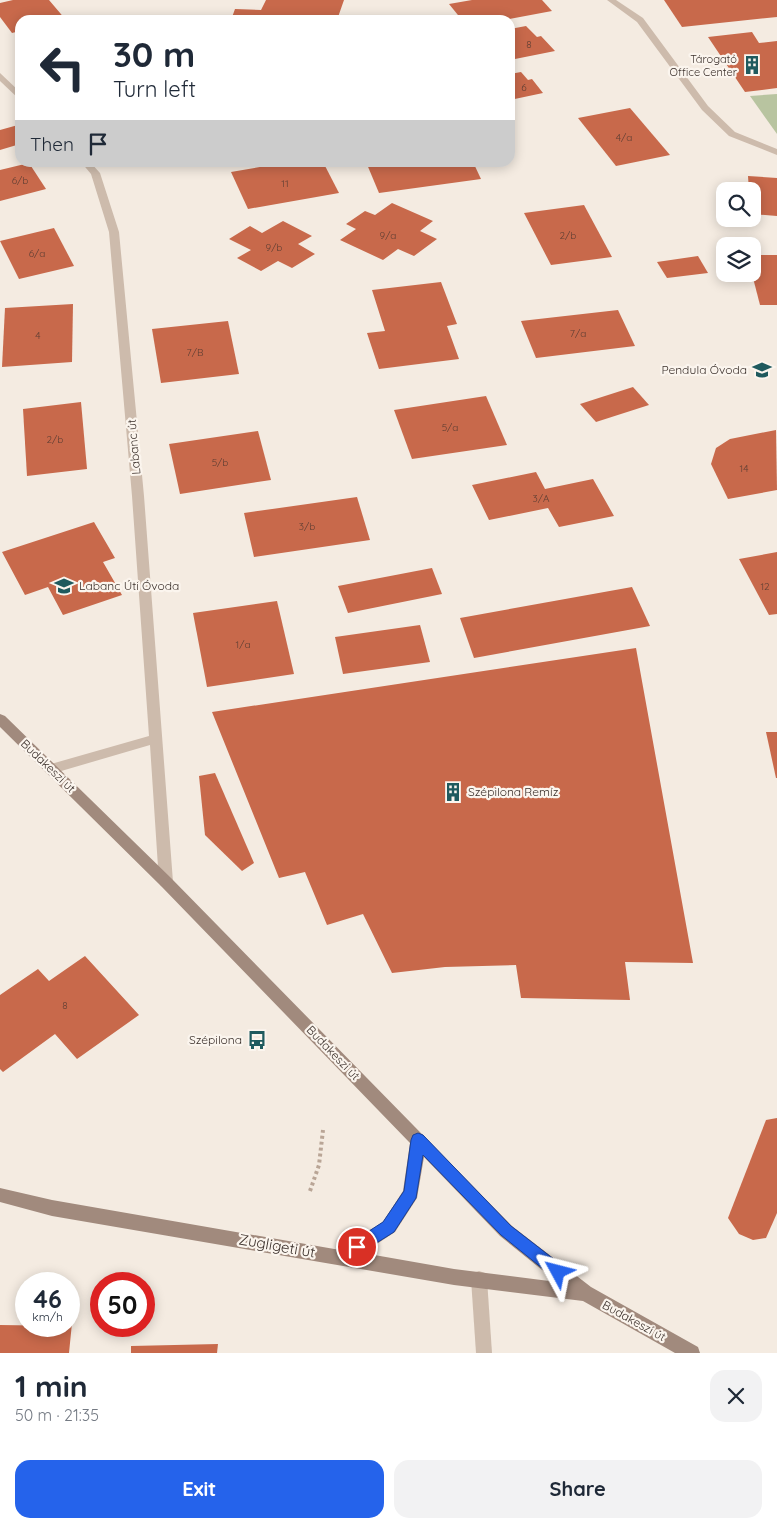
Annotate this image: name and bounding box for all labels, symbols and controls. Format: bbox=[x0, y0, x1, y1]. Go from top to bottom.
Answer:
text: 30 m bbox=[113, 32, 195, 76]
icon: left bbox=[30, 35, 95, 100]
house number: 8 bbox=[526, 38, 532, 51]
place label: Tárogató Office Center bbox=[670, 52, 738, 79]
building icon: Tárogató Office Center bbox=[741, 54, 763, 76]
text: Turn left bbox=[113, 75, 196, 103]
house number: 6 bbox=[521, 81, 527, 94]
icon: arrive bbox=[84, 130, 112, 158]
house number: 4/a bbox=[616, 131, 632, 144]
text: Then bbox=[30, 132, 74, 156]
house number: 6/b bbox=[12, 174, 28, 187]
house number: 11 bbox=[281, 177, 289, 190]
map controls bbox=[716, 182, 761, 282]
button: search bbox=[716, 182, 761, 227]
house number: 9/a bbox=[380, 229, 396, 242]
house number: 2/b bbox=[560, 229, 576, 242]
button: layers bbox=[716, 237, 761, 282]
house number: 9/b bbox=[266, 241, 282, 254]
house number: 6/a bbox=[29, 247, 45, 260]
house number: 7/a bbox=[570, 327, 586, 340]
house number: 4 bbox=[35, 329, 41, 342]
house number: 7/B bbox=[187, 346, 204, 359]
school or university icon: Pendula Óvoda bbox=[751, 359, 773, 381]
place label: Pendula Óvoda bbox=[661, 362, 747, 377]
street label: Labanc út bbox=[124, 419, 143, 475]
house number: 5/a bbox=[442, 421, 458, 434]
house number: 2/b bbox=[47, 433, 63, 446]
house number: 5/b bbox=[212, 456, 228, 469]
house number: 14 bbox=[740, 462, 748, 475]
house number: 3/A bbox=[533, 492, 550, 505]
house number: 3/b bbox=[299, 520, 315, 533]
school or university icon: Labanc Úti Óvoda bbox=[53, 575, 75, 597]
place label: Labanc Úti Óvoda bbox=[79, 578, 179, 593]
house number: 12 bbox=[760, 580, 770, 593]
house number: 1/a bbox=[236, 638, 250, 651]
street label: Budakeszi út bbox=[18, 736, 79, 795]
building icon: Szépilona Remíz bbox=[442, 781, 464, 803]
place label: Szépilona Remíz bbox=[468, 784, 559, 799]
house number: 8 bbox=[62, 999, 68, 1012]
street label: Budakeszi út bbox=[304, 1022, 363, 1083]
bus stop icon: Szépilona bbox=[246, 1029, 268, 1051]
place label: Szépilona bbox=[189, 1032, 242, 1047]
pin bbox=[336, 1226, 378, 1268]
street label: Zugligeti út bbox=[237, 1229, 317, 1262]
icon: arrive bbox=[343, 1233, 371, 1261]
position arrow bbox=[531, 1245, 583, 1297]
speed limit sign: 50 bbox=[90, 1272, 155, 1337]
text: 46 bbox=[33, 1283, 62, 1314]
street label: Budakeszi út bbox=[600, 1297, 669, 1344]
text: km/h bbox=[32, 1309, 63, 1324]
text: 1 min bbox=[15, 1367, 88, 1405]
button: close bbox=[710, 1370, 762, 1422]
text: 50 m · 21:35 bbox=[15, 1405, 99, 1425]
button: Exit bbox=[15, 1460, 384, 1518]
button: Share bbox=[394, 1460, 762, 1518]

